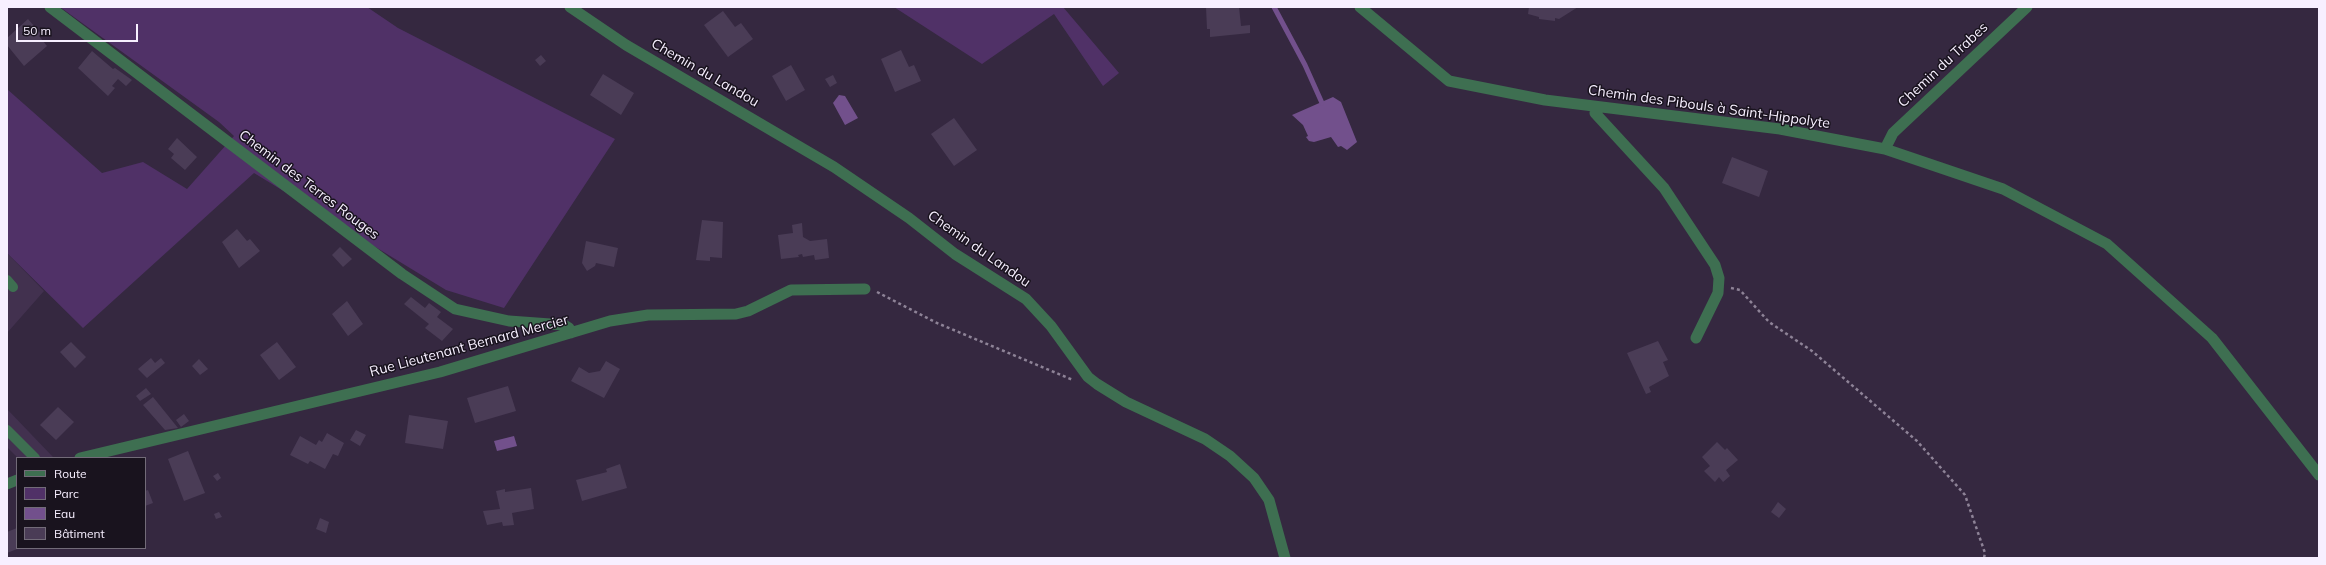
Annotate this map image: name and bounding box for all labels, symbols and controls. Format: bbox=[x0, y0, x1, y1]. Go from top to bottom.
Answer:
scale bar bbox=[18, 16, 140, 42]
street label: Chemin du Trabes bbox=[1895, 19, 1991, 111]
text: 50 m bbox=[23, 23, 51, 38]
street label: Chemin du Landou bbox=[648, 35, 762, 111]
street label: Chemin des Pibouls à Saint-Hippolyte bbox=[1587, 82, 1831, 132]
street label: Chemin des Terres Rouges bbox=[236, 127, 382, 243]
street label: Chemin du Landou bbox=[924, 207, 1034, 291]
street label: Rue Lieutenant Bernard Mercier bbox=[368, 311, 570, 381]
legend bbox=[16, 457, 146, 549]
text: Route bbox=[54, 466, 87, 481]
text: Parc bbox=[54, 486, 79, 501]
text: Eau bbox=[54, 506, 75, 521]
text: Bâtiment bbox=[54, 526, 105, 541]

